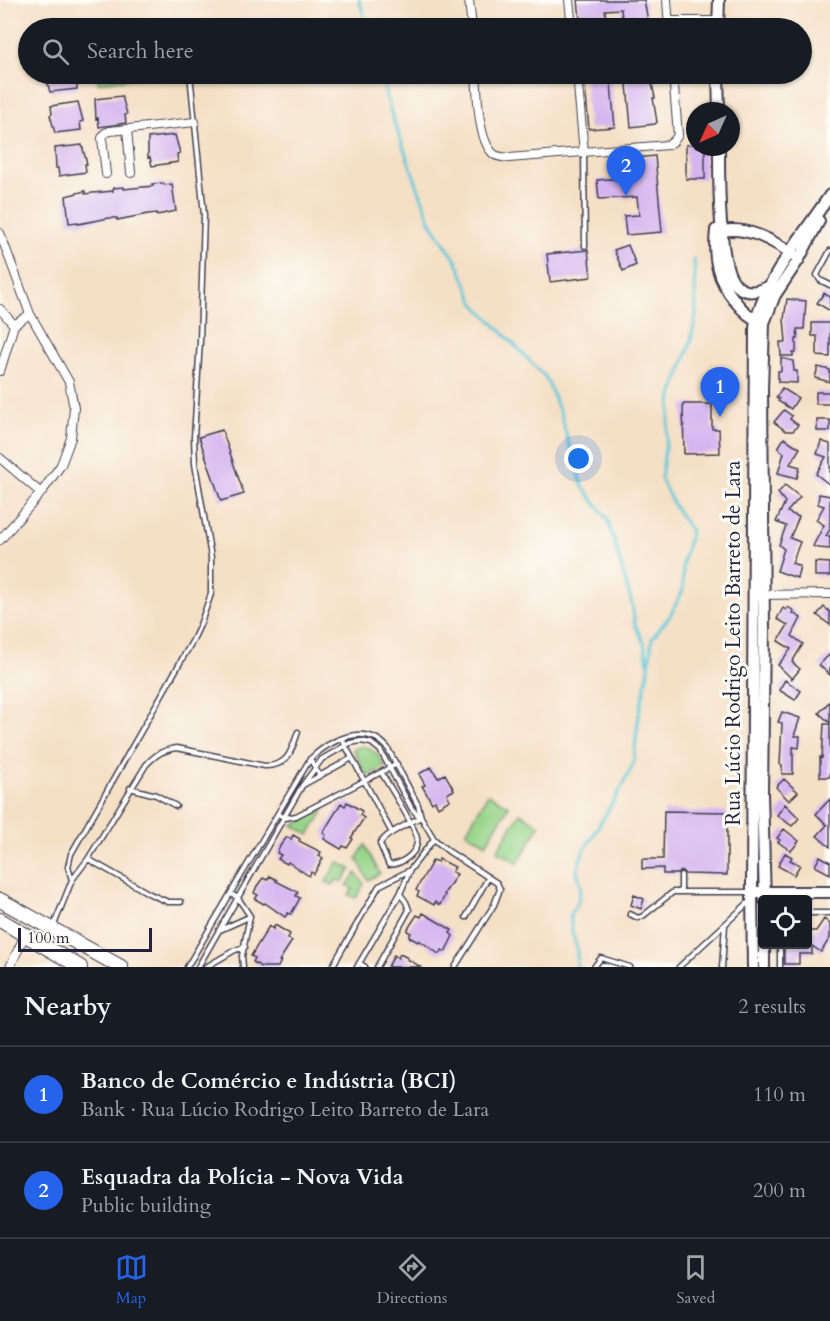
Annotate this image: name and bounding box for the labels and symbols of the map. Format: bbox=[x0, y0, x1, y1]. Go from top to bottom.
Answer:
north arrow bbox=[686, 102, 740, 156]
pin: 2 bbox=[606, 146, 646, 196]
pin: 1 bbox=[700, 368, 740, 417]
your location bbox=[564, 444, 593, 473]
street label: Rua Lúcio Rodrigo Leito Barreto de Lara bbox=[719, 460, 748, 826]
scale bar bbox=[18, 925, 152, 952]

